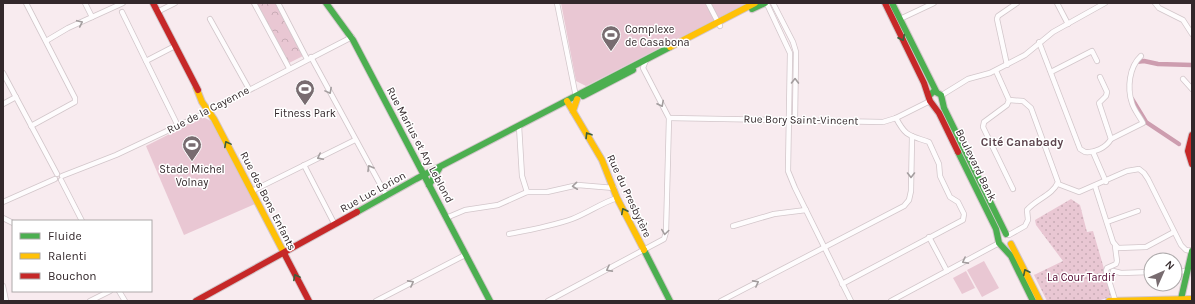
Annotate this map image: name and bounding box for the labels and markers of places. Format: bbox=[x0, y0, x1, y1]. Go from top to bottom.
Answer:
place label: Complexe de Casabona bbox=[625, 23, 690, 49]
sports icon: Complexe de Casabona bbox=[600, 24, 622, 52]
sports icon: Fitness Park bbox=[294, 78, 316, 106]
place label: Fitness Park bbox=[274, 107, 336, 120]
sports icon: Stade Michel Volnay bbox=[181, 134, 203, 162]
place label: Stade Michel Volnay bbox=[159, 163, 225, 189]

